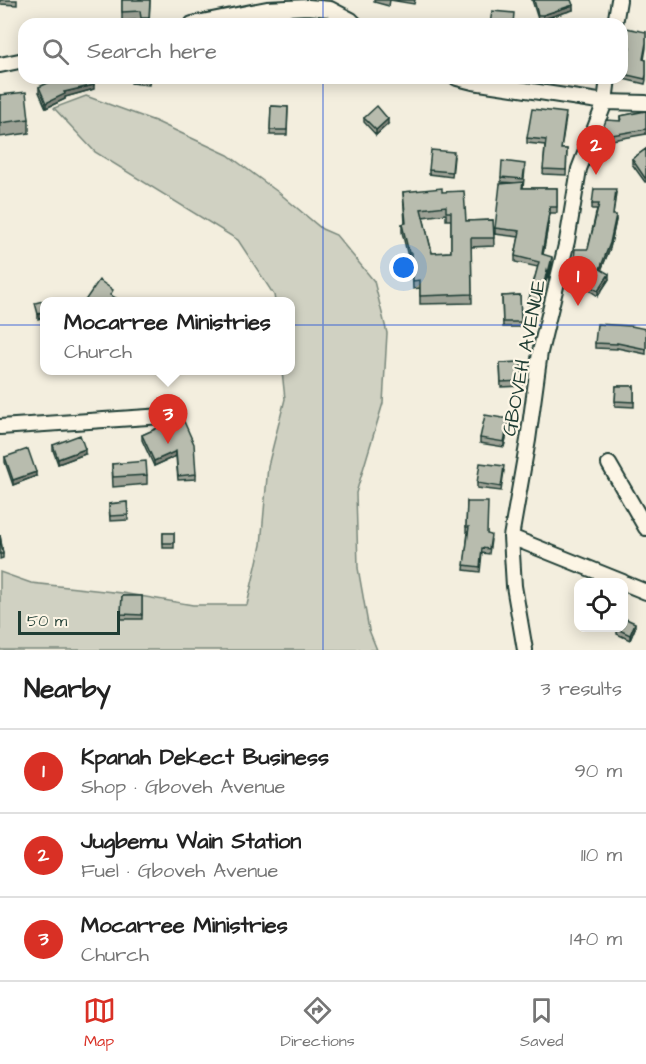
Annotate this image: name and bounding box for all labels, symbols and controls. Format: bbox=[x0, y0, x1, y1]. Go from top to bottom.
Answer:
search box bbox=[18, 18, 628, 84]
icon: search bbox=[39, 35, 72, 68]
text: Search here bbox=[87, 36, 217, 67]
pin: 2 bbox=[576, 126, 616, 175]
your location bbox=[389, 253, 418, 282]
pin: 1 bbox=[558, 256, 598, 306]
street label: GBOVEH AVENUE bbox=[495, 277, 553, 439]
popup bbox=[40, 297, 295, 375]
text: Mocarree Ministries bbox=[64, 307, 271, 338]
text: Church bbox=[64, 338, 132, 366]
pin: 3 bbox=[148, 394, 188, 444]
map controls bbox=[574, 578, 628, 632]
button: locate bbox=[574, 578, 628, 632]
scale bar bbox=[18, 608, 120, 636]
text: 50 m bbox=[27, 610, 67, 632]
text: Nearby bbox=[24, 671, 111, 707]
text: 3 results bbox=[540, 675, 622, 703]
text: Kpanah Dekect Business bbox=[81, 742, 329, 773]
text: 1 bbox=[42, 757, 45, 785]
text: 90 m bbox=[574, 757, 622, 785]
text: Shop · Gboveh Avenue bbox=[81, 773, 285, 801]
text: Jugbemu Wain Station bbox=[81, 826, 301, 857]
text: 2 bbox=[38, 841, 49, 869]
text: 110 m bbox=[581, 841, 622, 869]
text: Fuel · Gboveh Avenue bbox=[81, 857, 278, 885]
text: Mocarree Ministries bbox=[81, 910, 288, 941]
text: 3 bbox=[38, 925, 49, 953]
text: 140 m bbox=[570, 925, 622, 953]
text: Church bbox=[81, 941, 149, 969]
tab: Map bbox=[83, 994, 116, 1052]
tab: Directions bbox=[281, 994, 355, 1052]
tab: Saved bbox=[520, 994, 563, 1052]

